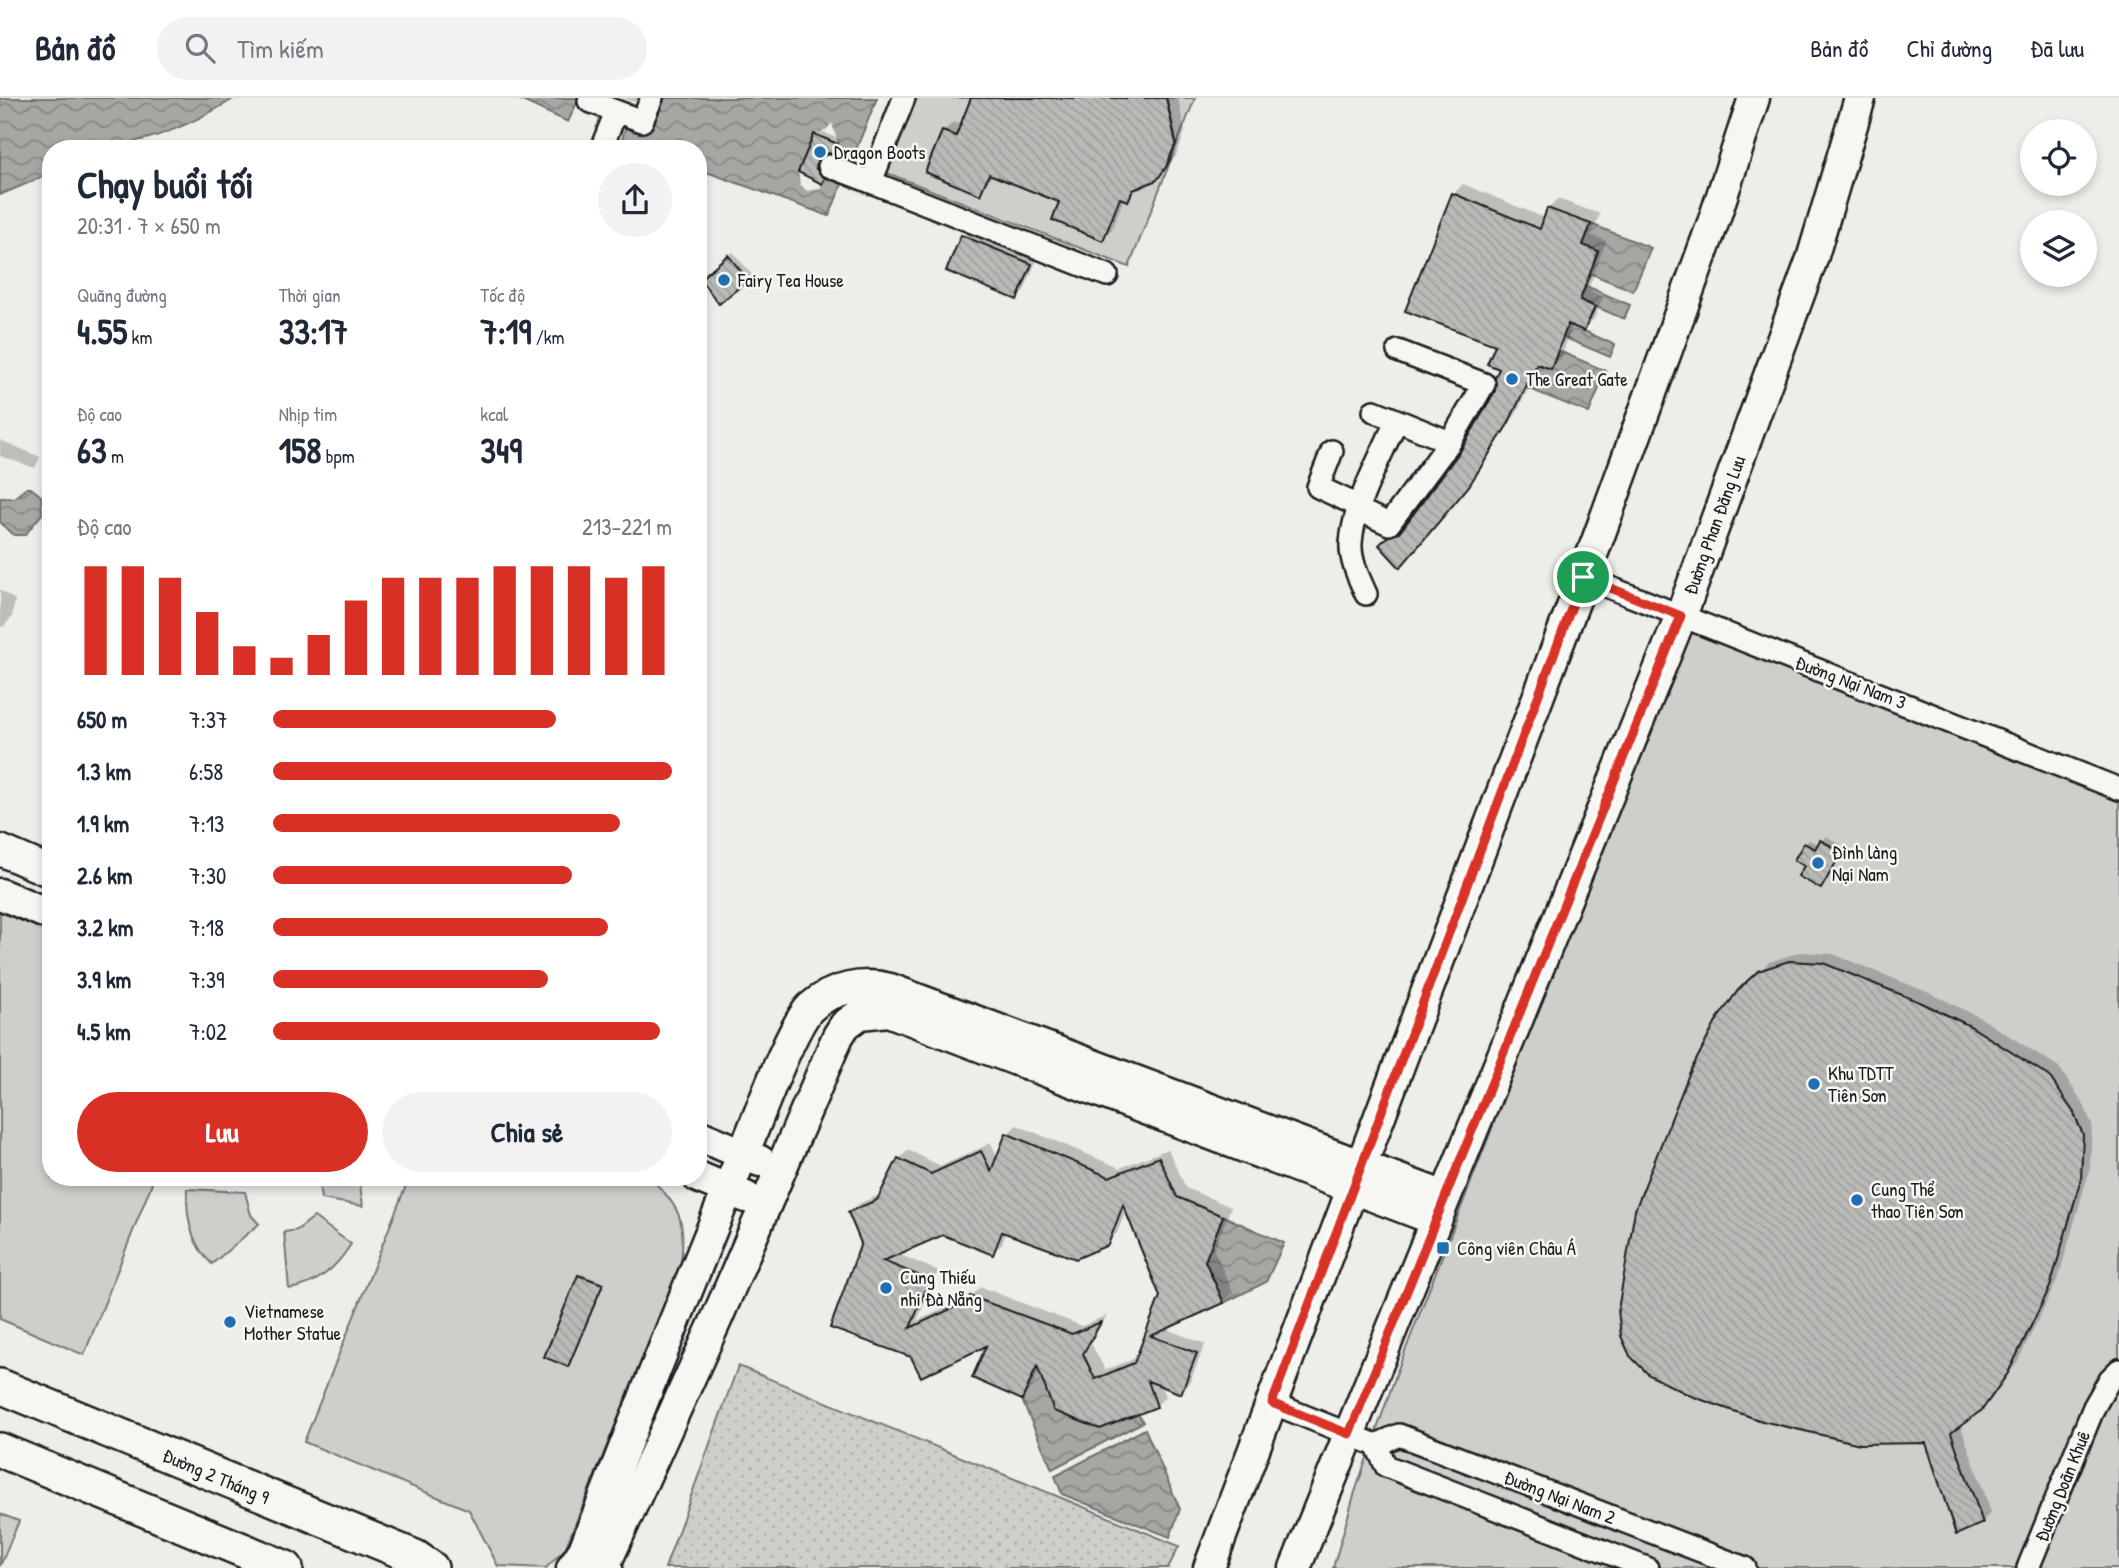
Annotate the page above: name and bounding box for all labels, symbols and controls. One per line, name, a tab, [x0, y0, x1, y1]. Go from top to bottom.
search box	[157, 17, 647, 80]
text: Bản đồ	[35, 26, 115, 70]
icon: search	[181, 29, 219, 67]
text: Tìm kiếm	[237, 31, 324, 66]
text: Bản đồ	[1810, 32, 1869, 64]
text: Chỉ đường	[1907, 32, 1992, 64]
text: Đã lưu	[2030, 32, 2084, 64]
map controls	[2020, 119, 2097, 287]
button: locate	[2020, 119, 2097, 196]
place label: Dragon Boots	[834, 139, 926, 165]
marker: Dragon Boots	[812, 144, 828, 160]
text: Chạy buổi tối	[77, 158, 254, 210]
button: share	[598, 163, 672, 237]
text: 20:31 · 7 × 650 m	[77, 210, 221, 241]
button: layers	[2020, 210, 2097, 287]
place label: Fairy Tea House	[737, 267, 844, 293]
marker: Fairy Tea House	[716, 272, 732, 288]
text: Quãng đường	[77, 282, 167, 308]
text: Thời gian	[279, 282, 341, 308]
text: Tốc độ	[480, 282, 525, 308]
text: 4.55	[77, 308, 127, 355]
text: 33:17	[279, 308, 348, 355]
text: 7:19	[480, 308, 531, 355]
text: km	[127, 324, 152, 350]
text: /km	[531, 324, 565, 350]
place label: The Great Gate	[1526, 366, 1628, 392]
marker: The Great Gate	[1504, 371, 1520, 387]
text: Độ cao	[77, 401, 122, 427]
text: Nhịp tim	[279, 401, 337, 427]
text: kcal	[480, 401, 508, 427]
text: 63	[77, 427, 107, 474]
text: 158	[279, 427, 321, 474]
text: 349	[480, 427, 522, 474]
text: m	[107, 443, 124, 469]
text: bpm	[321, 443, 355, 469]
street label: Đường Phan Đăng Lưu	[1677, 451, 1751, 598]
text: Độ cao	[77, 511, 131, 542]
text: 213–221 m	[582, 511, 672, 542]
pin	[1553, 547, 1613, 607]
icon: arrive	[1564, 558, 1602, 596]
street label: Đường Nại Nam 3	[1792, 649, 1910, 715]
text: 650 m	[77, 704, 127, 735]
text: 7:37	[189, 704, 227, 735]
text: 1.3 km	[77, 756, 131, 787]
text: 6:58	[189, 756, 223, 787]
text: 1.9 km	[77, 808, 129, 839]
text: 7:13	[189, 808, 224, 839]
place label: Đình làng Nại Nam	[1832, 839, 1897, 887]
marker: Đình làng Nại Nam	[1810, 855, 1826, 871]
text: 2.6 km	[77, 860, 132, 891]
text: 7:30	[189, 860, 226, 891]
text: 3.2 km	[77, 912, 133, 943]
text: 7:18	[189, 912, 224, 943]
text: 3.9 km	[77, 964, 131, 995]
text: 7:39	[189, 964, 224, 995]
text: 4.5 km	[77, 1016, 131, 1047]
text: 7:02	[189, 1016, 227, 1047]
place label: Khu TDTT Tiên Sơn	[1828, 1060, 1895, 1108]
marker: Khu TDTT Tiên Sơn	[1806, 1076, 1822, 1092]
button: Lưu	[77, 1092, 368, 1172]
button: Chia sẻ	[382, 1092, 672, 1172]
place label: Cung Thể thao Tiên Sơn	[1871, 1176, 1964, 1224]
marker: Cung Thể thao Tiên Sơn	[1849, 1192, 1865, 1208]
place label: Công viên Châu Á	[1457, 1235, 1576, 1261]
marker: Công viên Châu Á	[1435, 1240, 1451, 1256]
place label: Cung Thiếu nhi Đà Nẵng	[900, 1264, 982, 1312]
marker: Cung Thiếu nhi Đà Nẵng	[878, 1280, 894, 1296]
place label: Vietnamese Mother Statue	[244, 1298, 342, 1346]
marker: Vietnamese Mother Statue	[222, 1314, 238, 1330]
street label: Đường Doãn Khuê	[2028, 1426, 2096, 1545]
street label: Đường 2 Tháng 9	[159, 1442, 273, 1510]
street label: Đường Nại Nam 2	[1501, 1464, 1619, 1530]

